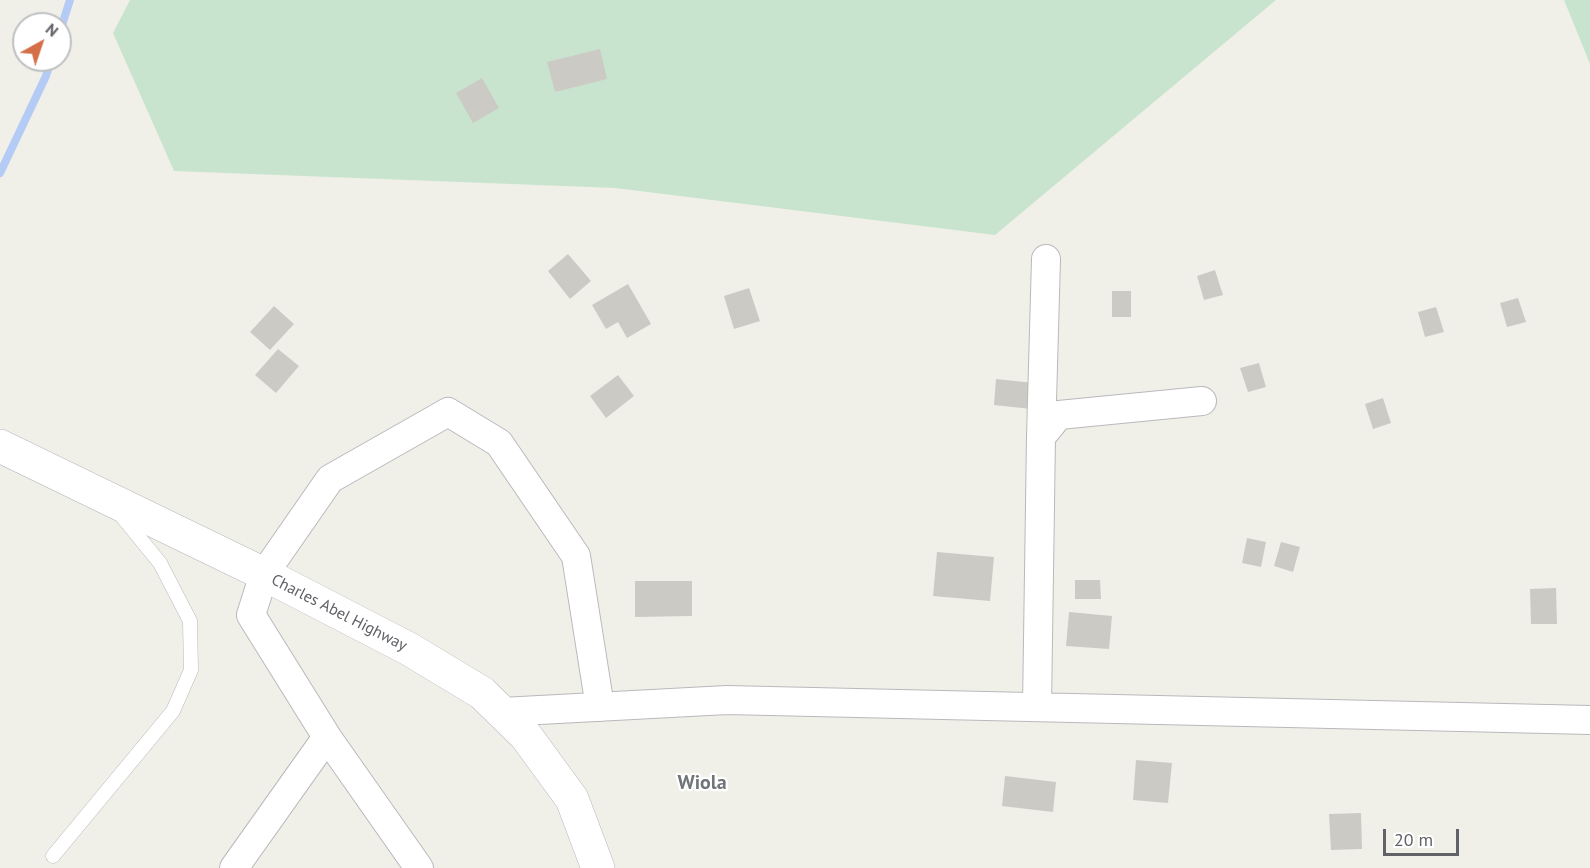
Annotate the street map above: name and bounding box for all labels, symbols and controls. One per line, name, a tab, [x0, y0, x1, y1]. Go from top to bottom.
north arrow	[12, 12, 72, 72]
text: N	[42, 19, 63, 41]
street label: Charles Abel Highway	[268, 570, 410, 656]
district label: Wiola	[677, 771, 727, 795]
scale bar	[1386, 817, 1462, 855]
text: 20 m	[1394, 828, 1433, 851]

